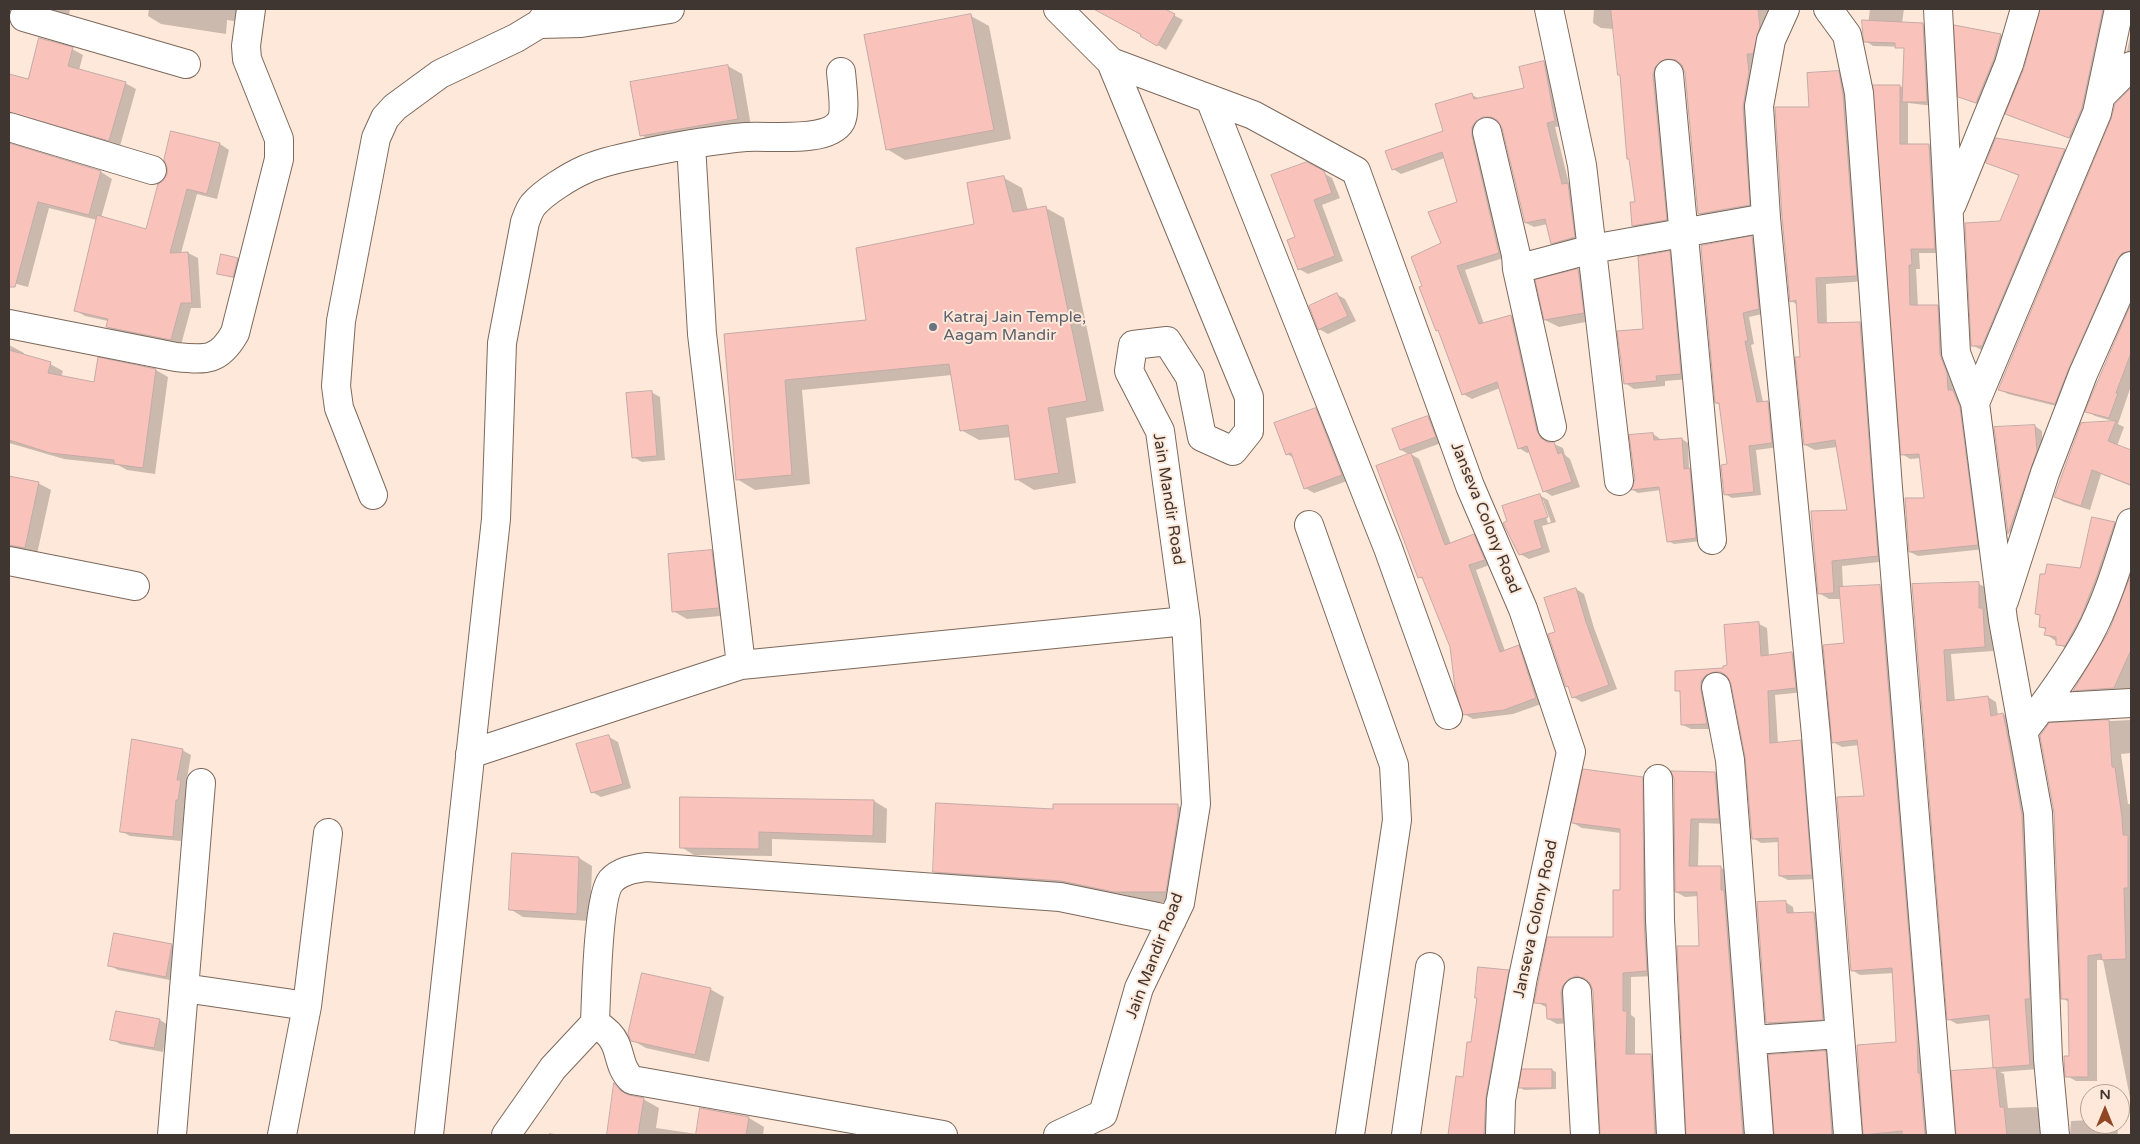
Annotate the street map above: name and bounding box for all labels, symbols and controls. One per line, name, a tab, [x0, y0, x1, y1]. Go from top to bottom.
place label: Katraj Jain Temple, Aagam Mandir	[943, 308, 1086, 346]
marker: Katraj Jain Temple, Aagam Mandir	[927, 321, 939, 333]
street label: Jain Mandir Road	[1148, 432, 1188, 566]
street label: Janseva Colony Road	[1446, 440, 1524, 596]
street label: Janseva Colony Road	[1510, 838, 1562, 1000]
street label: Jain Mandir Road	[1122, 890, 1188, 1022]
north arrow	[2080, 1084, 2130, 1134]
text: N	[2099, 1086, 2111, 1103]

